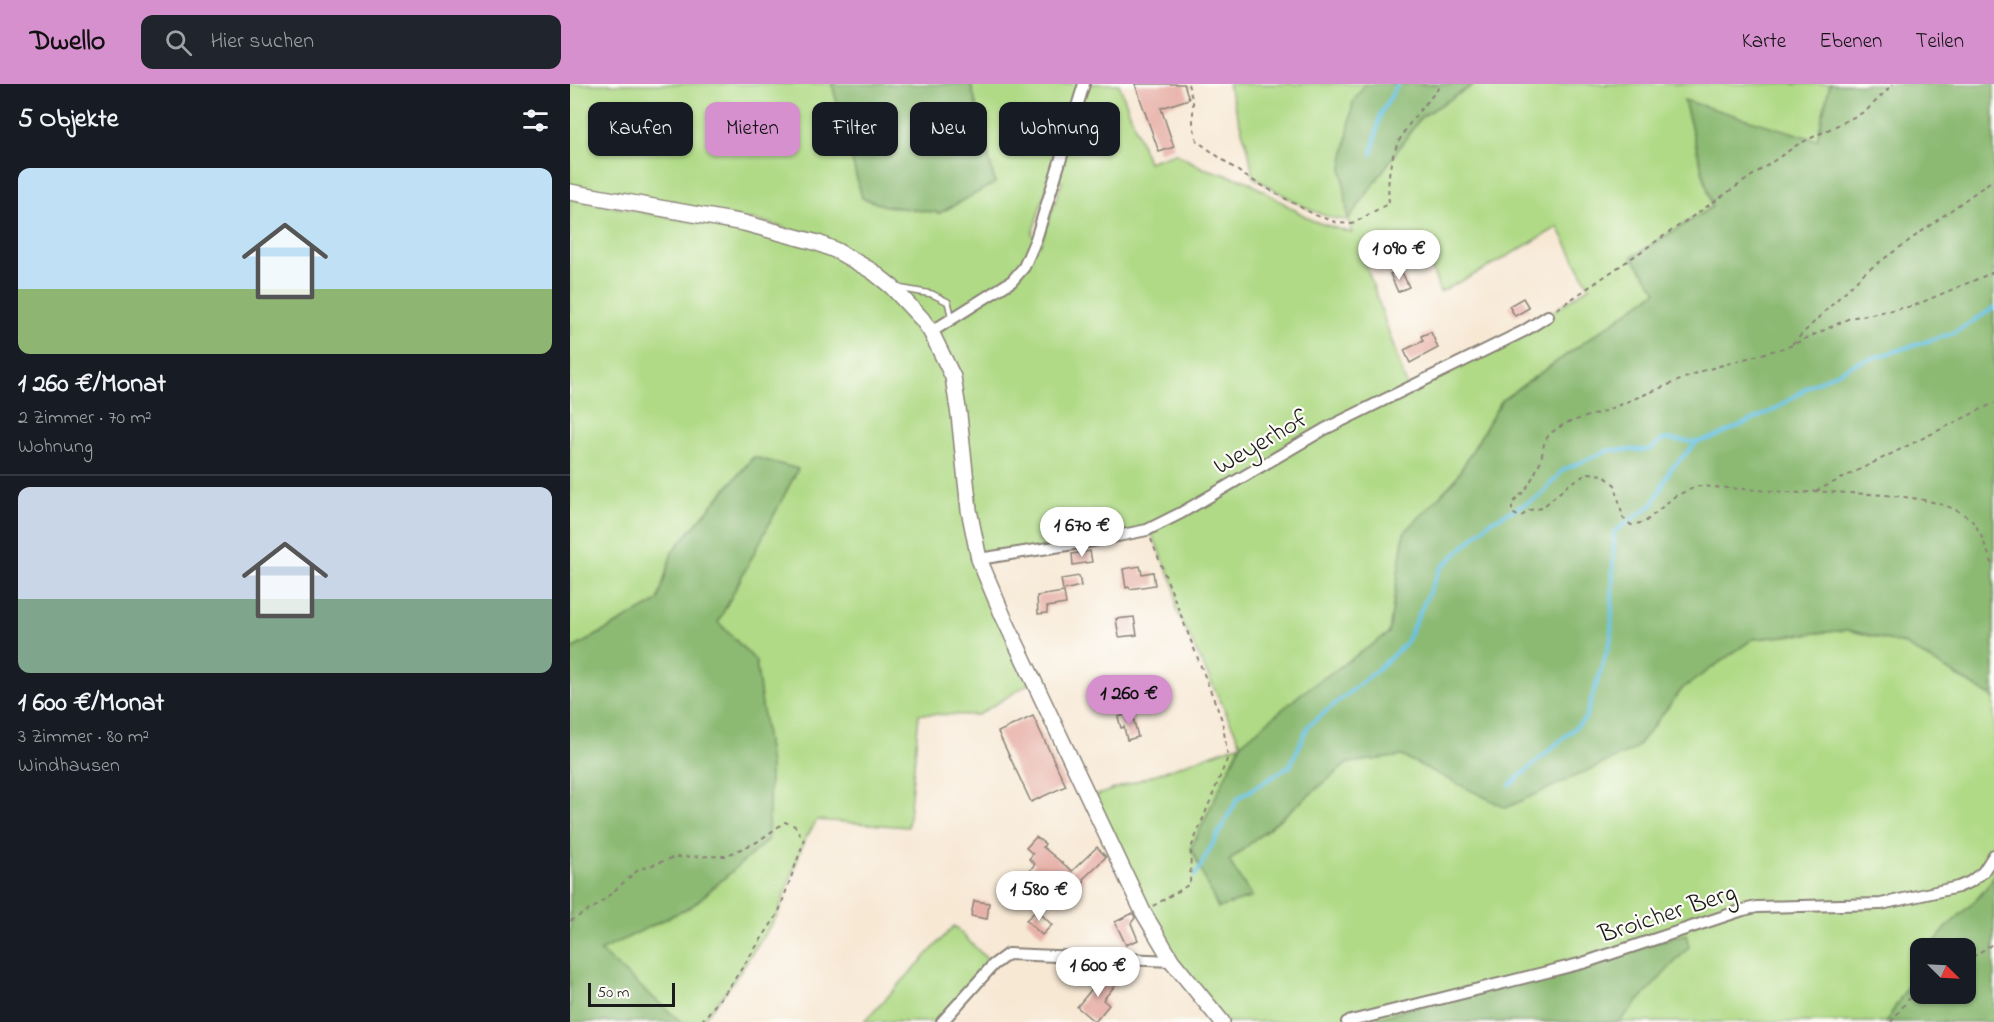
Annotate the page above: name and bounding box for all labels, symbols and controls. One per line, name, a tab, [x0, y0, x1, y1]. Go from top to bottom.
search box	[141, 15, 561, 69]
text: Dwello	[30, 22, 105, 63]
icon: search	[162, 26, 195, 59]
text: Hier suchen	[210, 26, 314, 58]
text: Karte	[1742, 27, 1786, 57]
text: Ebenen	[1819, 27, 1882, 57]
text: Teilen	[1915, 27, 1964, 57]
text: 5 Objekte	[18, 101, 118, 139]
chip: Kaufen	[588, 102, 693, 156]
chip: Mieten	[705, 102, 800, 156]
chip: Filter	[812, 102, 898, 156]
chip: Neu	[910, 102, 987, 156]
chip: Wohnung	[999, 102, 1120, 156]
icon: filters	[519, 104, 552, 137]
icon: home	[231, 207, 339, 315]
pin: 1 090 €	[1344, 230, 1454, 281]
text: 1 090 €	[1372, 235, 1426, 264]
text: 1 260 €/Monat	[18, 366, 166, 404]
street label: Weyerhof	[1207, 401, 1317, 486]
text: 2 Zimmer · 70 m²	[18, 404, 152, 433]
text: Wohnung	[18, 433, 93, 462]
pin: 1 670 €	[1027, 507, 1137, 558]
text: 1 670 €	[1054, 512, 1110, 541]
icon: home	[231, 526, 339, 634]
pin: 1 260 €	[1074, 675, 1184, 726]
text: 1 260 €	[1100, 680, 1158, 709]
text: 1 600 €/Monat	[18, 685, 164, 723]
text: 3 Zimmer · 80 m²	[18, 723, 149, 752]
text: Windhausen	[18, 752, 120, 781]
pin: 1 580 €	[984, 871, 1094, 922]
street label: Broicher Berg	[1593, 875, 1742, 955]
text: 1 580 €	[1010, 876, 1068, 905]
north arrow	[1910, 938, 1976, 1004]
map controls	[1910, 938, 1976, 1004]
pin: 1 600 €	[1043, 947, 1153, 998]
text: 1 600 €	[1070, 952, 1126, 981]
scale bar	[588, 980, 675, 1008]
text: 50 m	[597, 981, 629, 1005]

